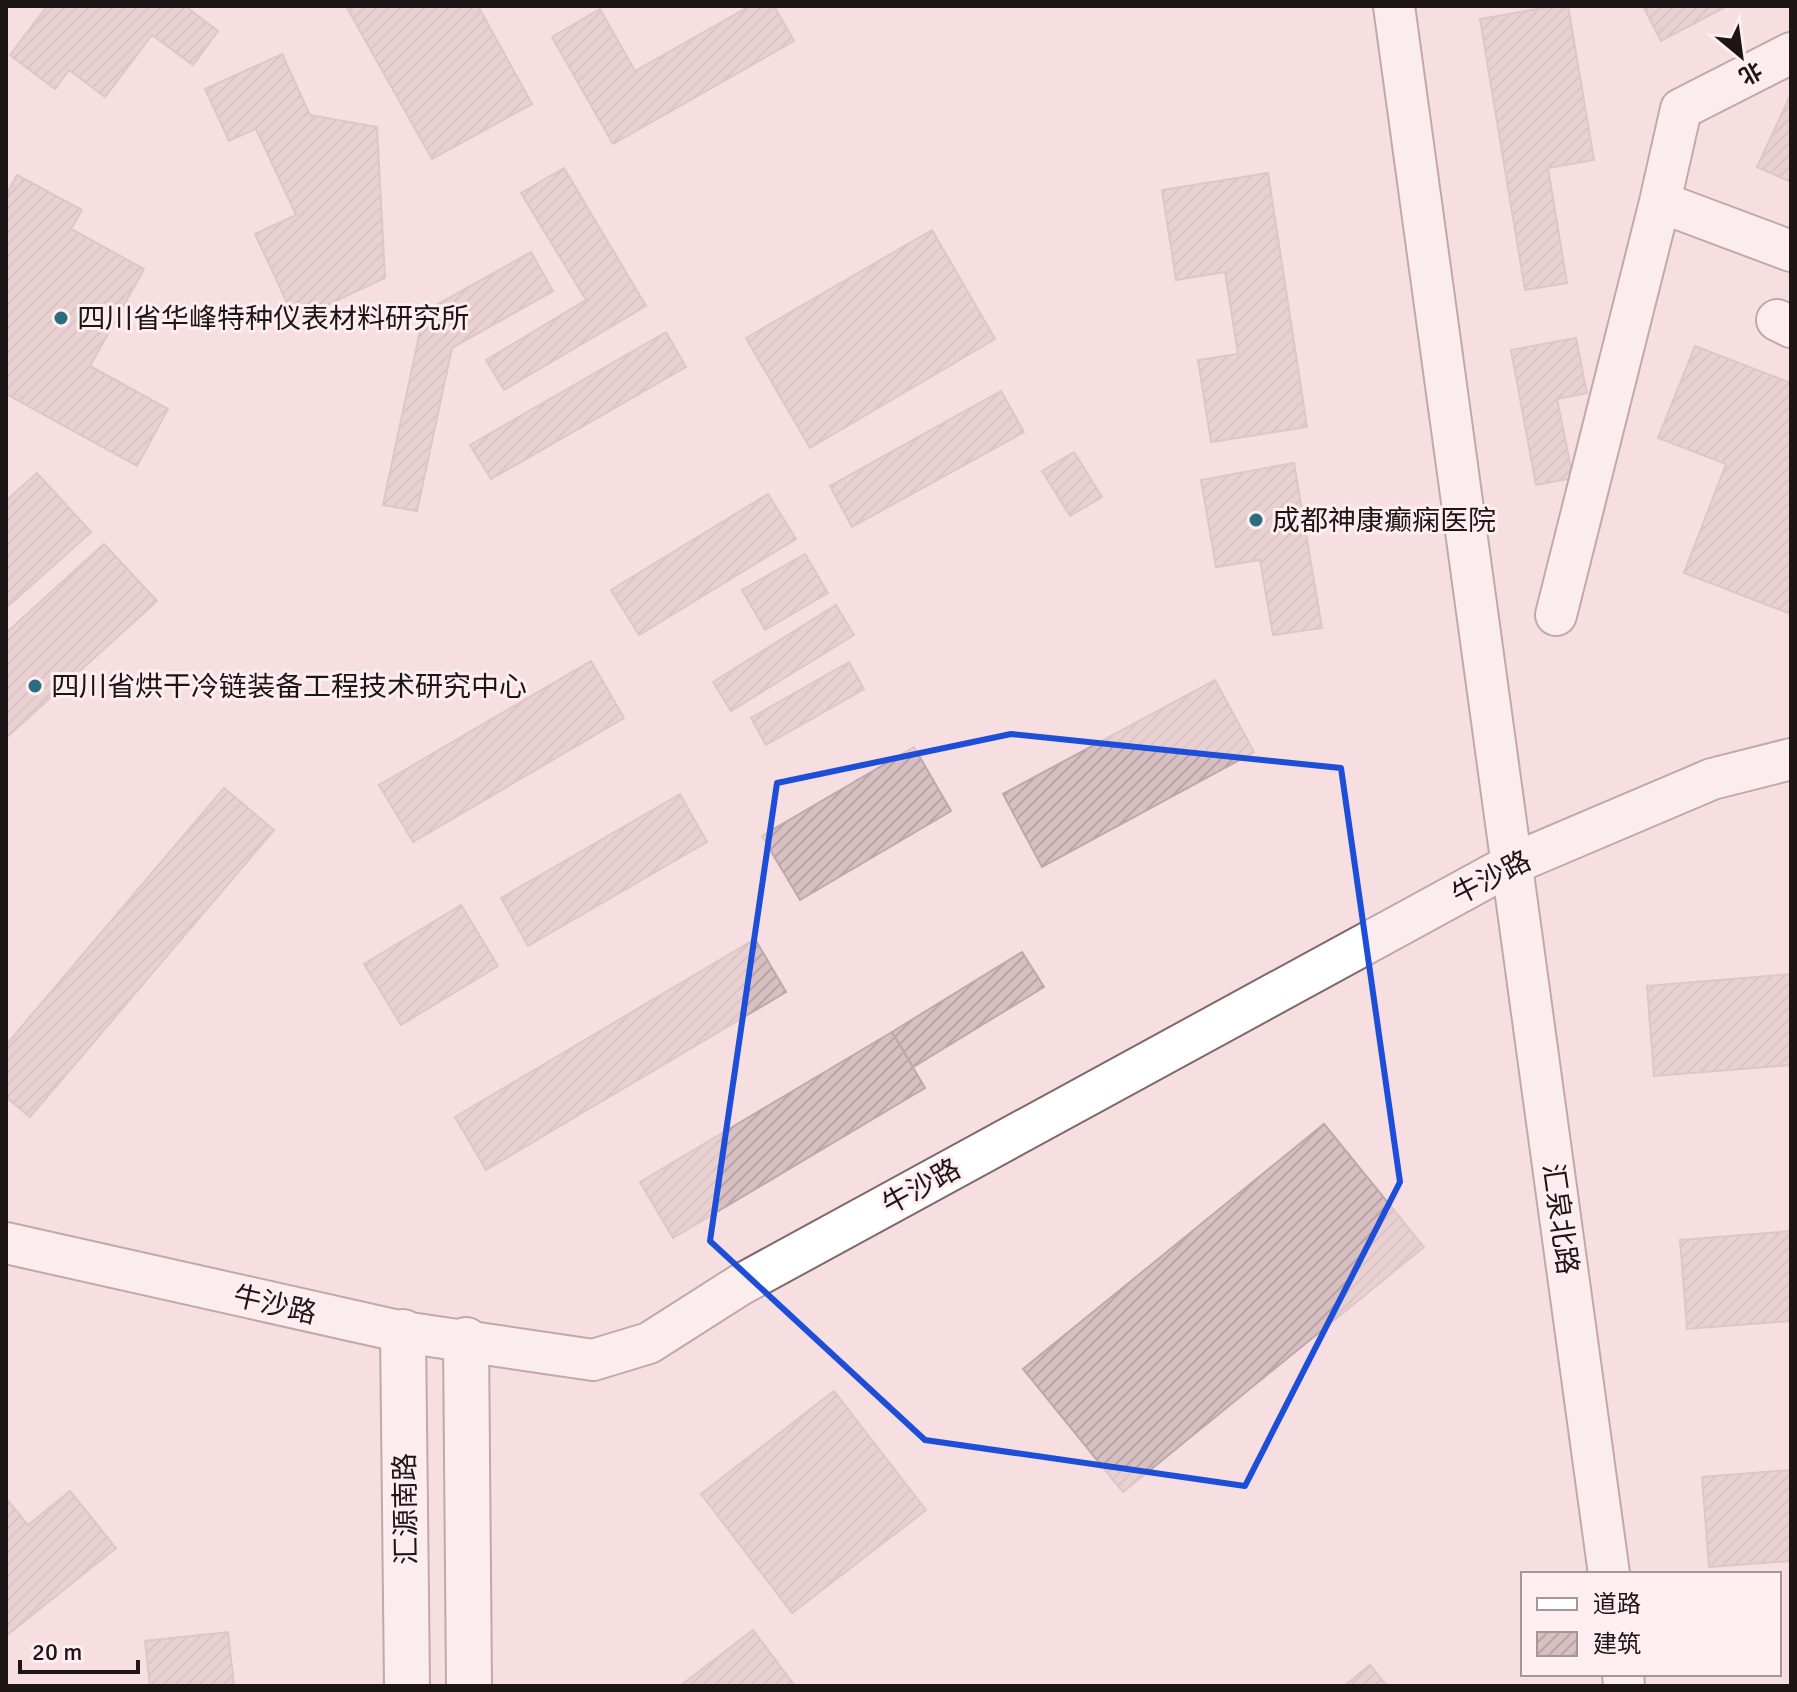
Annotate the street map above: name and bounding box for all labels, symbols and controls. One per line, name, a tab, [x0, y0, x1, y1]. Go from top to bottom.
north arrow	[1701, 16, 1781, 96]
text: 北	[1734, 56, 1767, 90]
place label: 四川省华峰特种仪表材料研究所	[77, 302, 469, 336]
marker: 四川省华峰特种仪表材料研究所	[52, 309, 70, 327]
place label: 成都神康癫痫医院	[1272, 504, 1496, 538]
marker: 成都神康癫痫医院	[1247, 511, 1265, 529]
place label: 四川省烘干冷链装备工程技术研究中心	[51, 670, 527, 704]
marker: 四川省烘干冷链装备工程技术研究中心	[26, 677, 44, 695]
street label: 牛沙路	[1446, 844, 1537, 912]
street label: 牛沙路	[877, 1152, 966, 1222]
street label: 汇泉北路	[1535, 1161, 1585, 1277]
street label: 牛沙路	[230, 1279, 320, 1331]
street label: 汇源南路	[388, 1453, 424, 1565]
legend	[1521, 1572, 1781, 1676]
text: 道路	[1593, 1589, 1641, 1619]
scale bar	[20, 1624, 138, 1674]
text: 建筑	[1593, 1629, 1641, 1659]
text: 20 m	[32, 1637, 82, 1667]

